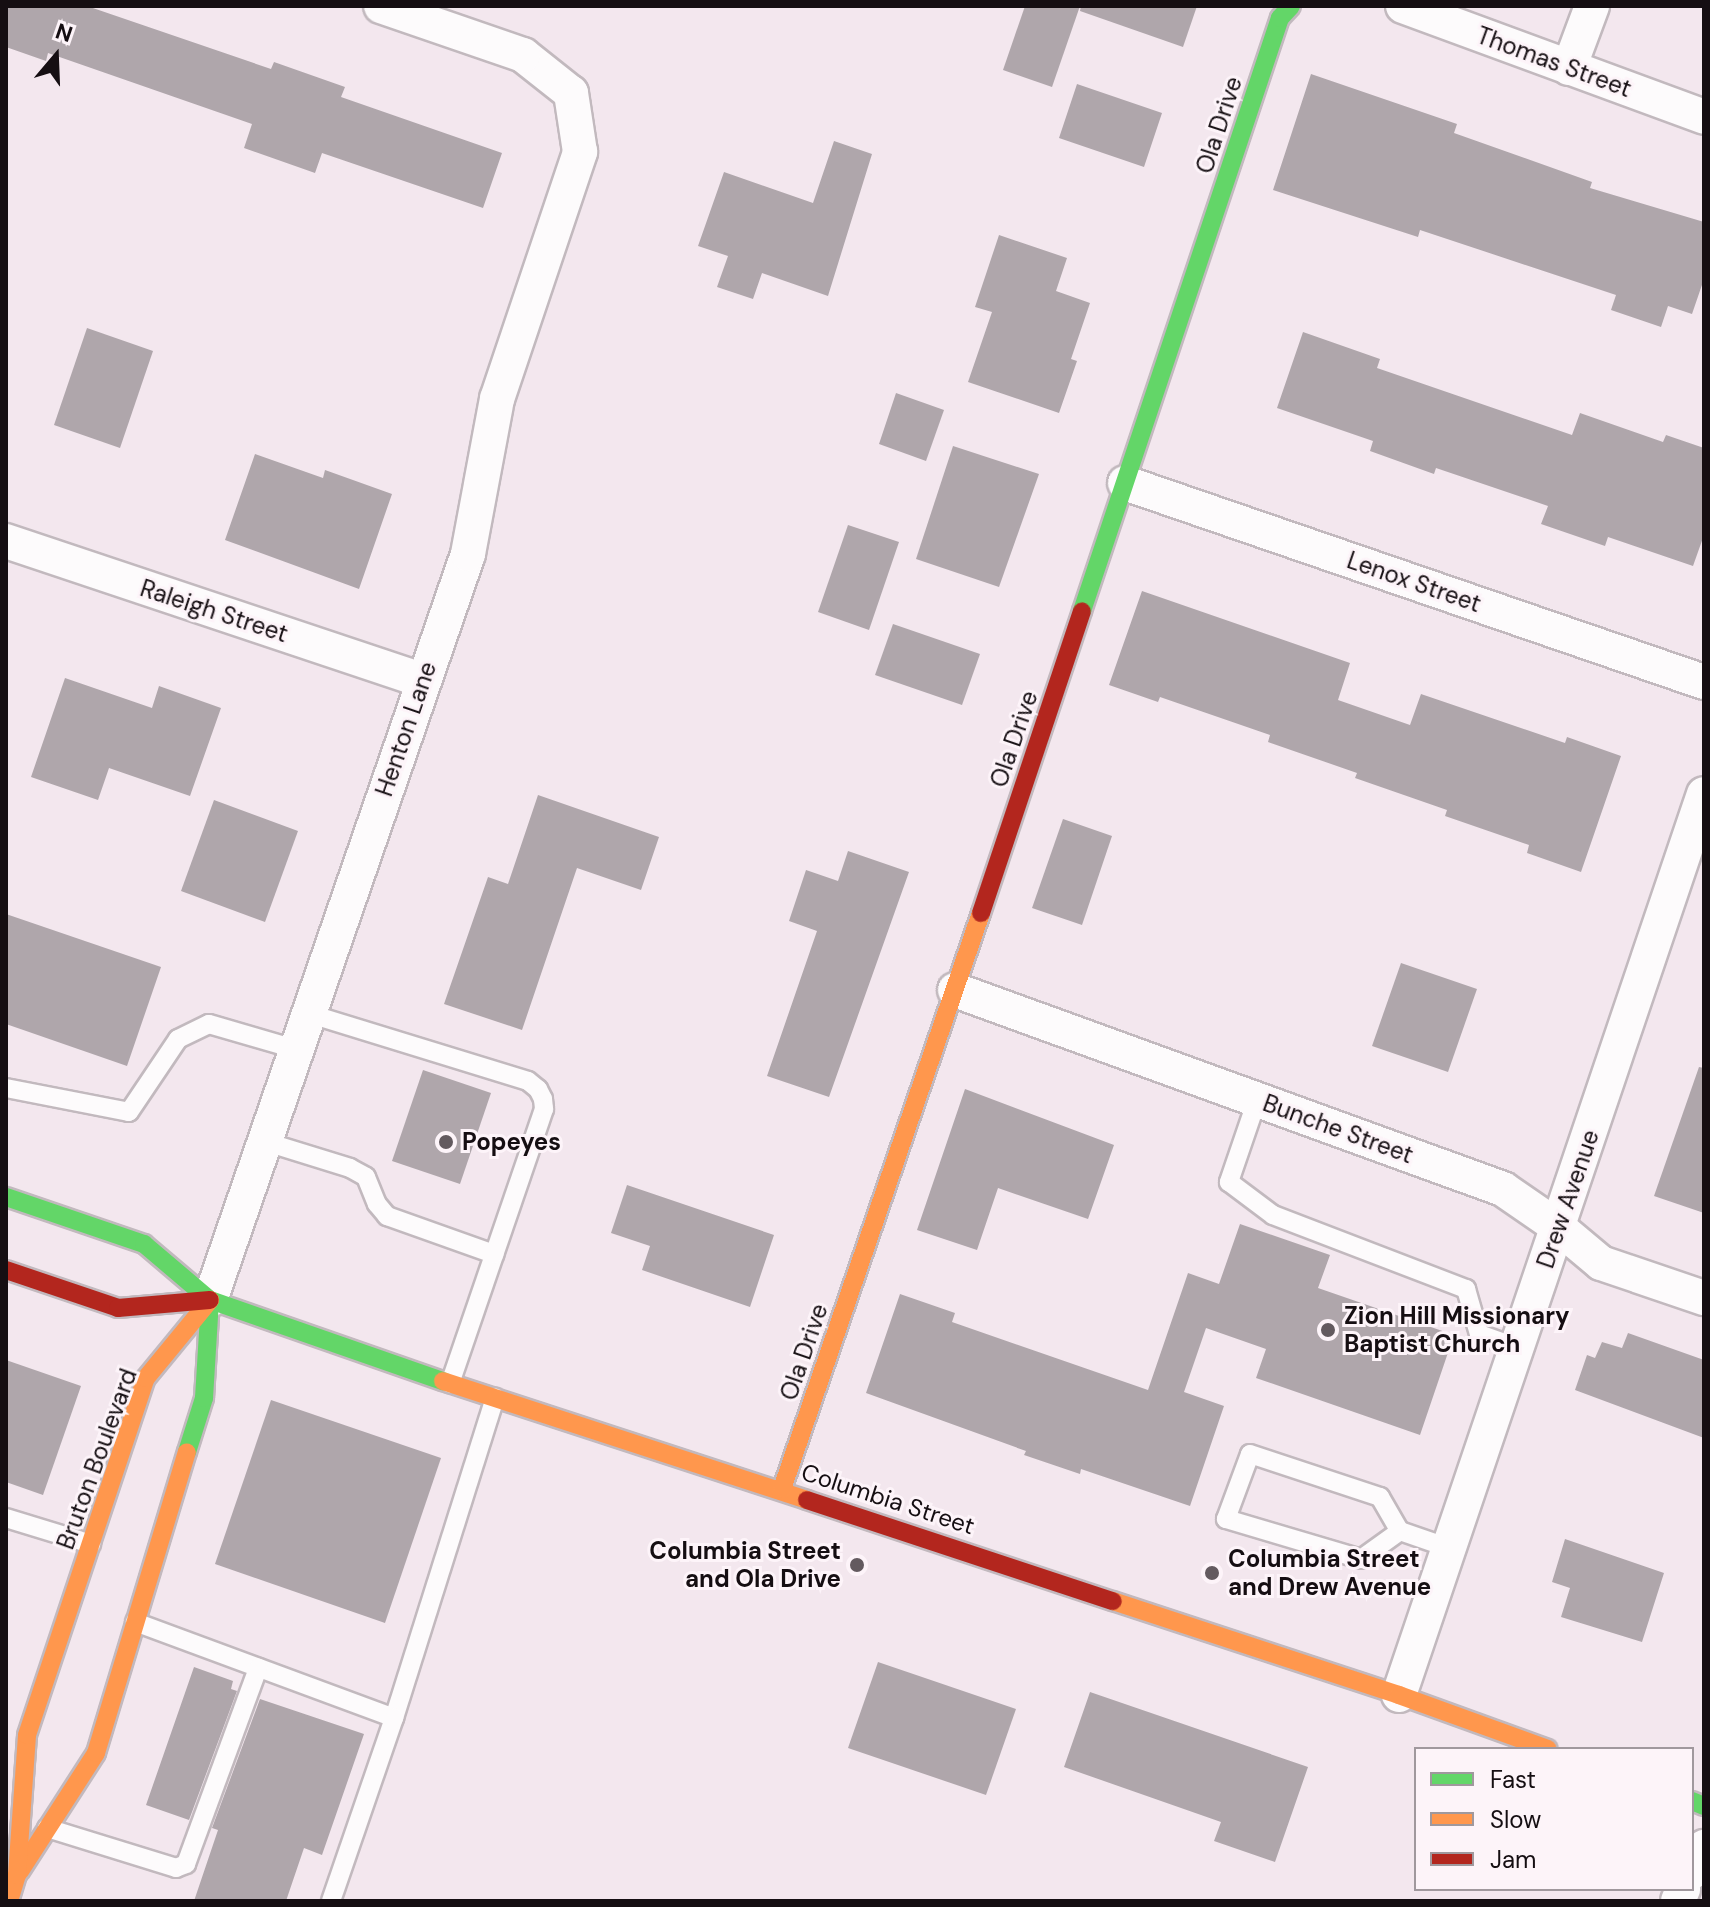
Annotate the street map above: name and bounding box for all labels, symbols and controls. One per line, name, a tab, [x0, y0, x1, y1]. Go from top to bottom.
north arrow	[16, 16, 96, 96]
text: N	[52, 17, 76, 49]
street label: Thomas Street	[1473, 21, 1635, 103]
street label: Ola Drive	[1190, 73, 1248, 177]
street label: Lenox Street	[1343, 546, 1485, 618]
street label: Raleigh Street	[137, 574, 291, 648]
street label: Henton Lane	[370, 658, 442, 800]
street label: Ola Drive	[984, 687, 1044, 791]
street label: Bunche Street	[1259, 1089, 1417, 1169]
street label: Drew Avenue	[1531, 1126, 1605, 1272]
place label: Popeyes	[462, 1128, 561, 1156]
marker: Popeyes	[437, 1133, 455, 1151]
street label: Ola Drive	[774, 1300, 834, 1404]
place label: Zion Hill Missionary Baptist Church	[1344, 1302, 1569, 1358]
marker: Zion Hill Missionary Baptist Church	[1319, 1321, 1337, 1339]
street label: Bruton Boulevard	[51, 1365, 143, 1553]
street label: Columbia Street	[798, 1457, 978, 1541]
place label: Columbia Street and Ola Drive	[649, 1537, 841, 1593]
place label: Columbia Street and Drew Avenue	[1228, 1545, 1431, 1601]
marker: Columbia Street and Ola Drive	[848, 1556, 866, 1574]
marker: Columbia Street and Drew Avenue	[1203, 1564, 1221, 1582]
legend	[1414, 1747, 1694, 1891]
text: Fast	[1490, 1764, 1536, 1795]
text: Slow	[1490, 1804, 1541, 1835]
text: Jam	[1490, 1844, 1536, 1875]

